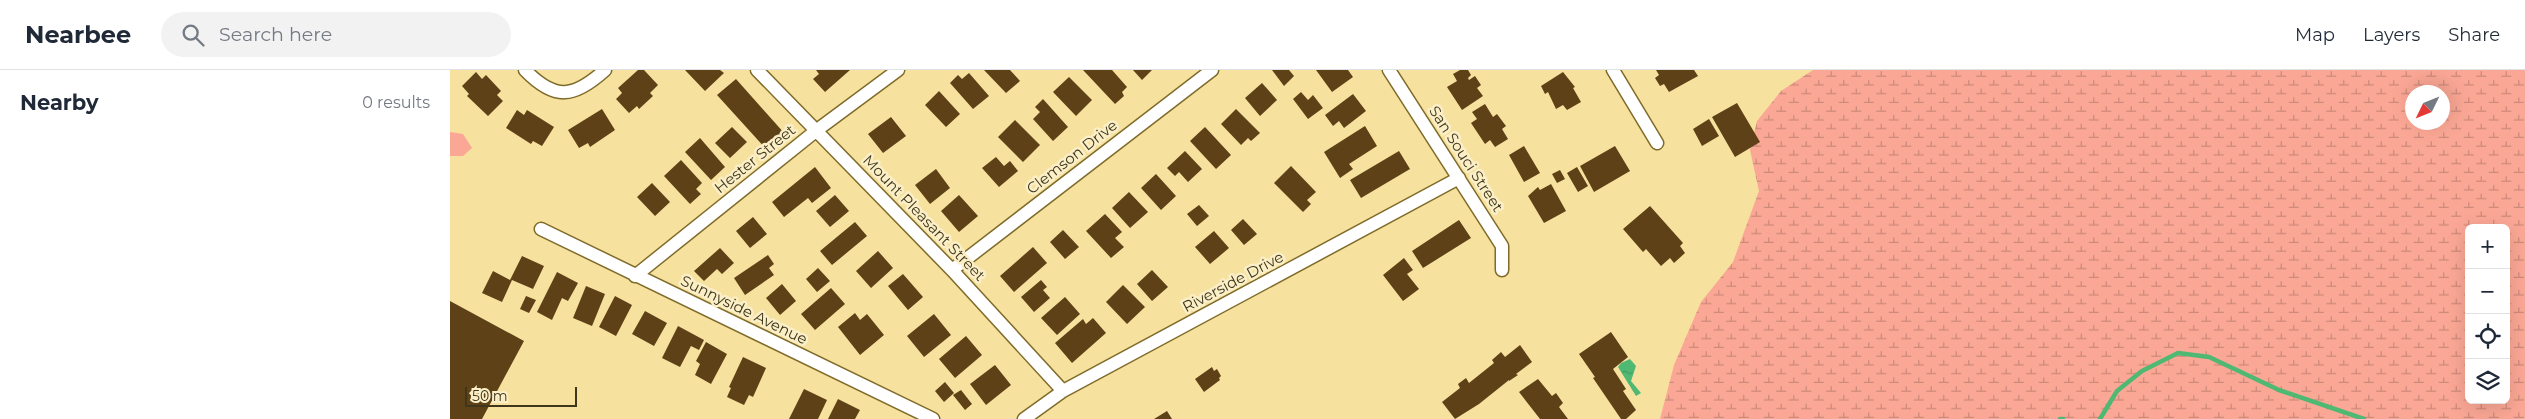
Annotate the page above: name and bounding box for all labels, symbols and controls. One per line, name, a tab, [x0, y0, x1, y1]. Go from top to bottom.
search box	[161, 12, 511, 57]
text: Nearbee	[25, 20, 131, 49]
icon: search	[179, 21, 207, 49]
text: Search here	[219, 23, 332, 46]
text: Map	[2295, 24, 2335, 46]
text: Layers	[2363, 24, 2420, 46]
text: Share	[2448, 24, 2500, 46]
north arrow	[2405, 85, 2450, 130]
text: Nearby	[20, 90, 99, 115]
text: 0 results	[362, 93, 430, 112]
street label: San Souci Street	[1425, 102, 1508, 215]
street label: Clemson Drive	[1023, 115, 1121, 198]
street label: Hester Street	[710, 120, 799, 197]
street label: Mount Pleasant Street	[859, 151, 990, 285]
map controls	[2465, 224, 2510, 404]
button: +	[2465, 224, 2510, 269]
street label: Riverside Drive	[1179, 247, 1287, 316]
button: −	[2465, 269, 2510, 314]
street label: Sunnyside Avenue	[678, 271, 811, 348]
button: locate	[2465, 314, 2510, 359]
button: layers	[2465, 359, 2510, 404]
scale bar	[465, 384, 578, 407]
text: 50 m	[472, 387, 508, 405]

